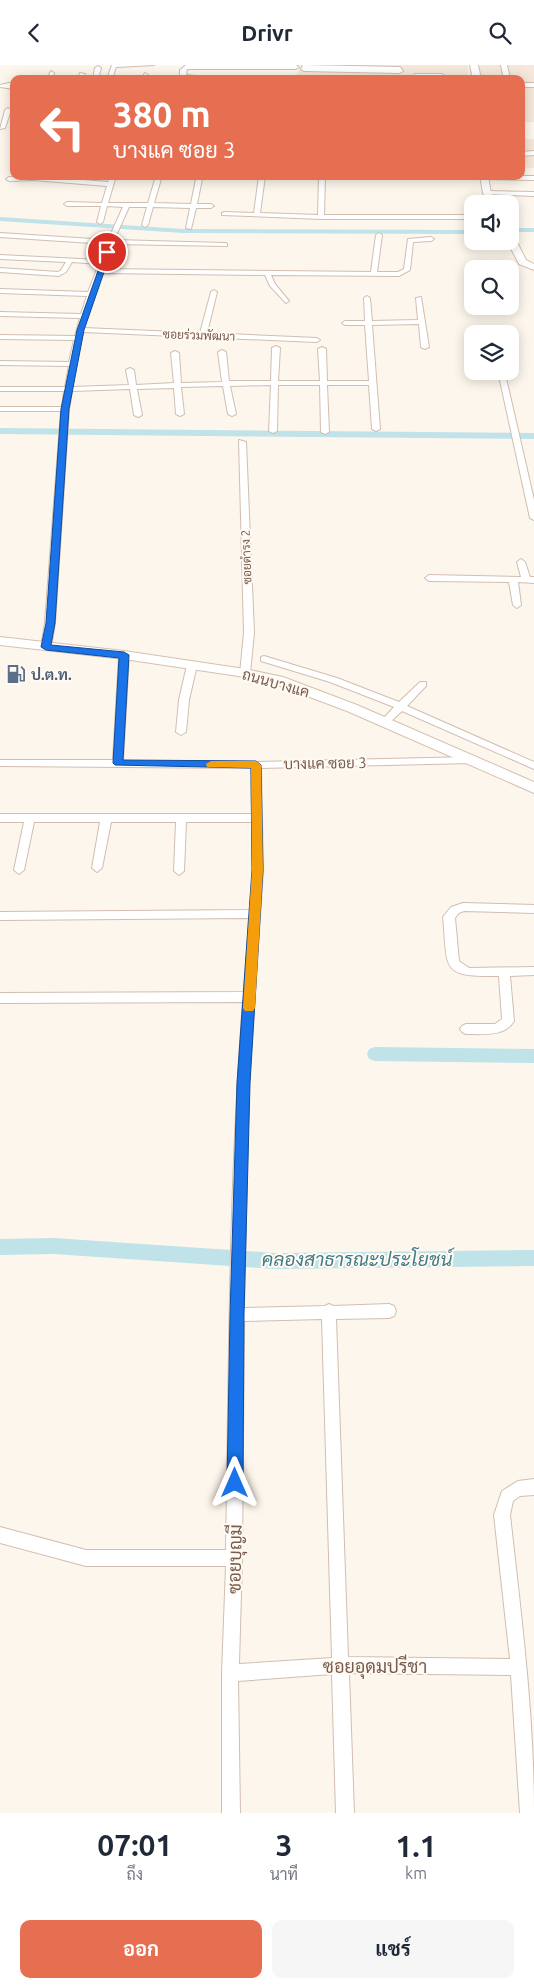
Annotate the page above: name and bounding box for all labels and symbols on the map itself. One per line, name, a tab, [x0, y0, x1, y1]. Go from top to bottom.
pin	[86, 231, 128, 273]
street label: ซอยร่วมพัฒนา	[162, 327, 236, 343]
street label: ซอยดำรง 2	[239, 529, 253, 585]
fuel station icon: ป.ต.ท.	[5, 663, 27, 685]
street label: ถนนบางแค	[240, 665, 312, 701]
place label: ป.ต.ท.	[31, 666, 72, 683]
street label: บางแค ซอย 3	[283, 754, 367, 772]
water label: คลองสาธารณะประโยชน์	[262, 1247, 455, 1270]
position arrow	[208, 1456, 260, 1508]
street label: ซอยบุญมี	[221, 1524, 248, 1594]
street label: ซอยอุดมปรีชา	[323, 1654, 427, 1679]

